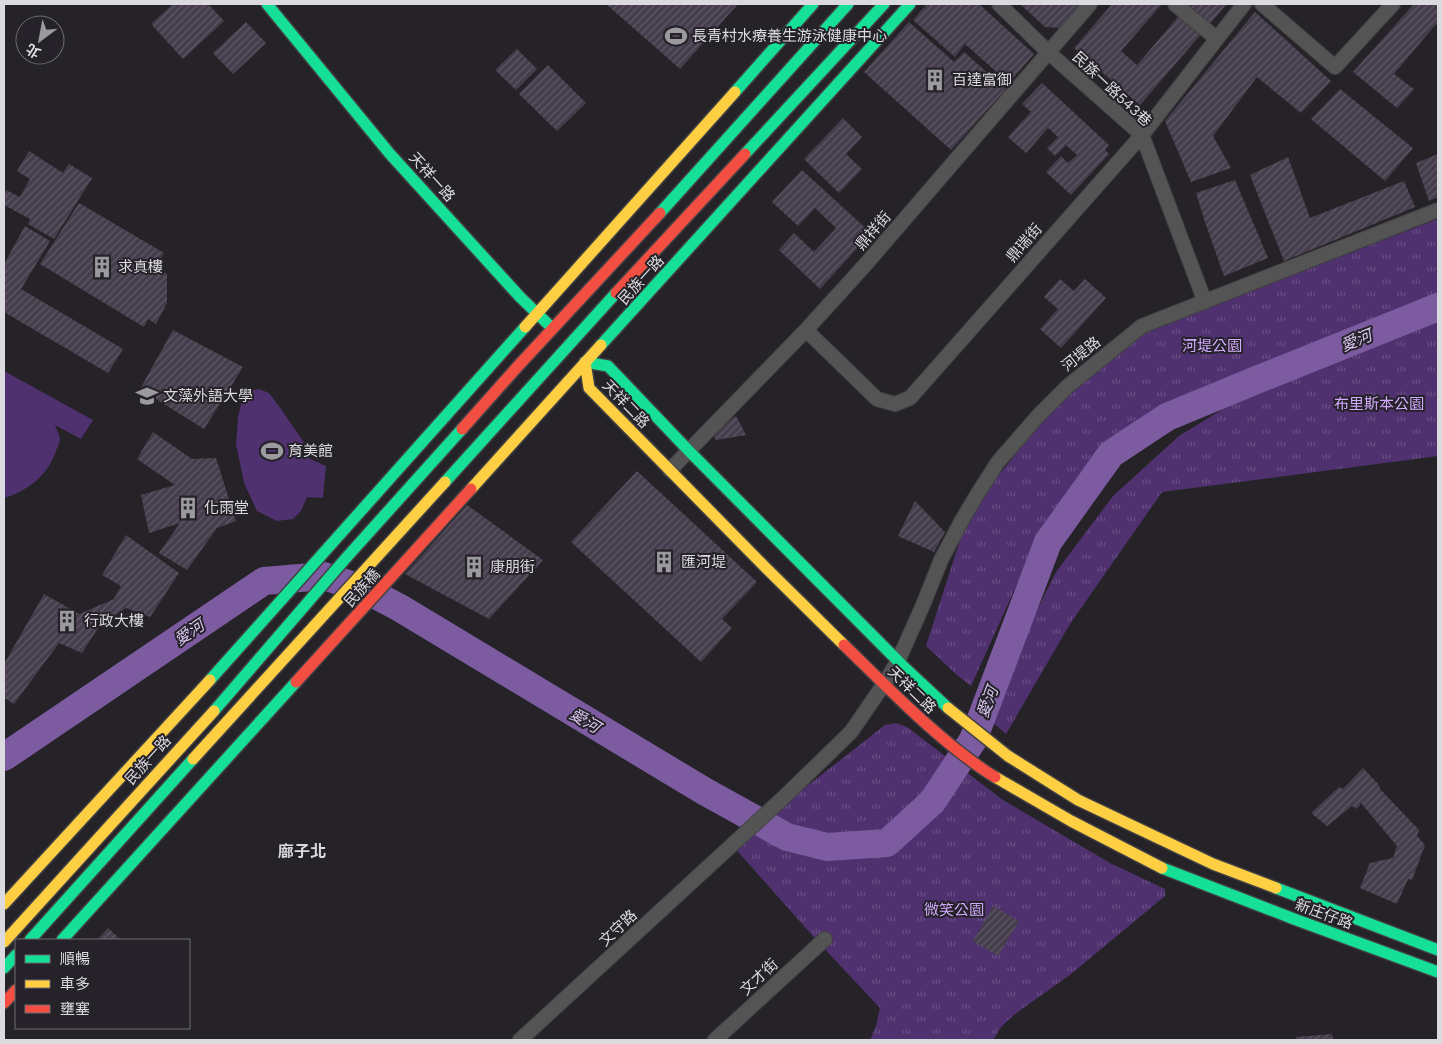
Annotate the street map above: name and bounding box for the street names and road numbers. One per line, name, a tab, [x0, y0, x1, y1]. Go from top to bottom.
street label: 民族一路543巷	[1069, 48, 1155, 130]
street label: 天祥一路	[405, 149, 459, 205]
street label: 鼎祥街	[851, 208, 895, 254]
street label: 鼎瑞街	[1002, 220, 1046, 266]
street label: 民族一路	[614, 252, 668, 308]
street label: 河堤路	[1058, 333, 1104, 375]
street label: 天祥二路	[599, 376, 653, 432]
street label: 民族橋	[340, 565, 384, 611]
street label: 天祥二路	[884, 663, 940, 717]
street label: 民族一路	[121, 732, 175, 788]
street label: 新庄仔路	[1293, 895, 1355, 933]
street label: 文守路	[595, 906, 641, 950]
street label: 文才街	[736, 955, 782, 999]

